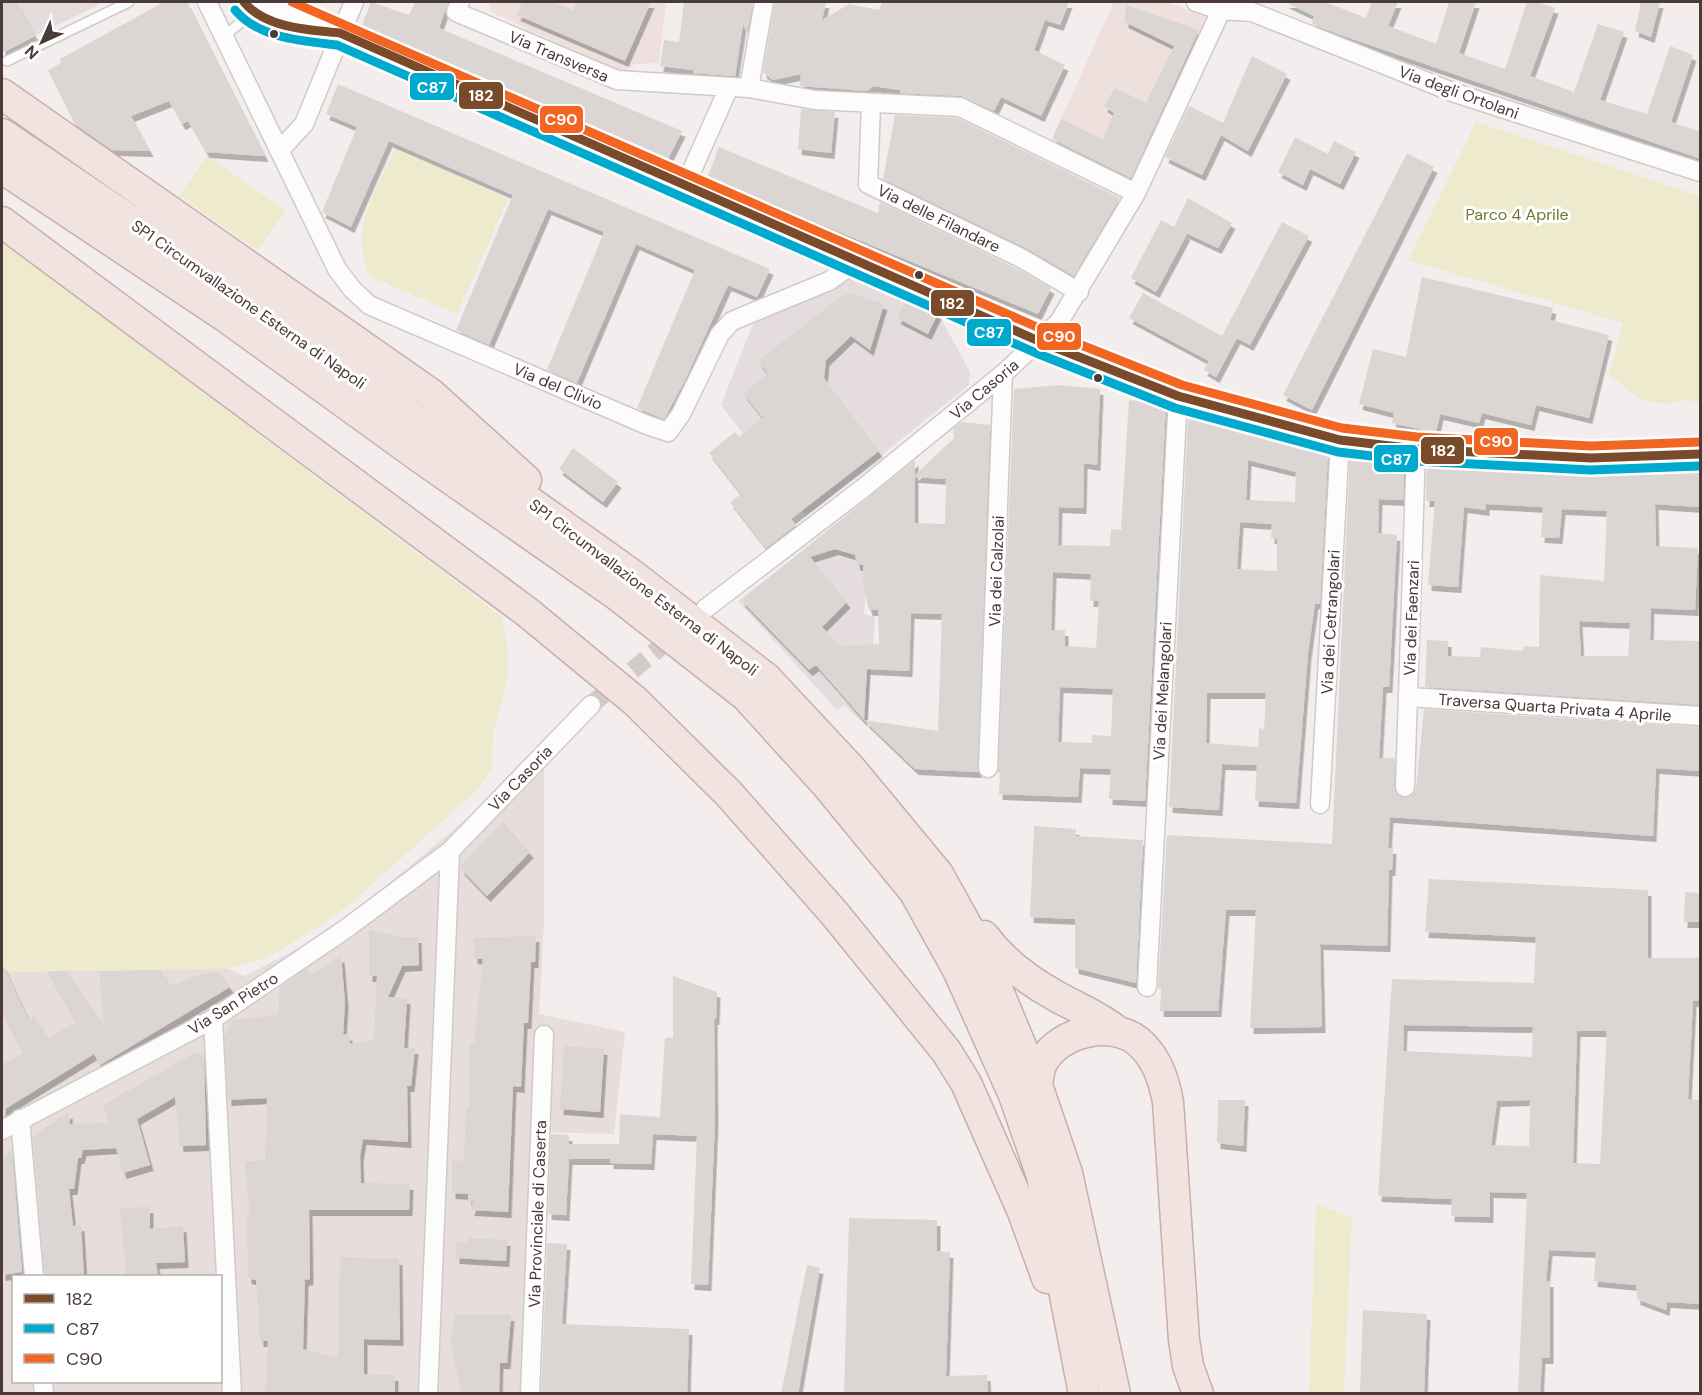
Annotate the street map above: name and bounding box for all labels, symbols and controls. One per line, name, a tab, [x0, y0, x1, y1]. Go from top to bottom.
north arrow	[12, 12, 72, 72]
street label: Via Transversa	[506, 26, 612, 87]
unlabelled marker	[268, 28, 280, 40]
text: N	[20, 41, 43, 64]
street label: Via degli Ortolani	[1396, 61, 1522, 124]
line badge: C87	[409, 72, 455, 101]
text: C87	[417, 77, 448, 98]
line badge: 182	[458, 81, 504, 110]
text: 182	[468, 85, 494, 106]
line badge: C90	[539, 105, 584, 134]
text: C90	[544, 109, 578, 130]
street label: Via delle Filandare	[874, 180, 1004, 257]
park label: Parco 4 Aprile	[1465, 204, 1569, 225]
street label: SP1 Circumvallazione Esterna di Napoli	[127, 215, 370, 394]
unlabelled marker	[913, 269, 925, 281]
line badge: 182	[930, 289, 975, 317]
text: 182	[939, 293, 965, 314]
line badge: C87	[966, 318, 1012, 347]
text: C87	[974, 322, 1005, 343]
line badge: C90	[1036, 322, 1082, 351]
text: C90	[1042, 326, 1076, 347]
street label: Via Casoria	[946, 354, 1023, 424]
street label: Via del Clivio	[510, 358, 606, 415]
unlabelled marker	[1092, 372, 1104, 384]
line badge: C90	[1473, 427, 1519, 456]
text: C90	[1479, 431, 1513, 452]
line badge: 182	[1420, 436, 1465, 465]
text: 182	[1430, 440, 1456, 461]
line badge: C87	[1373, 444, 1419, 473]
text: C87	[1381, 449, 1412, 470]
street label: SP1 Circumvallazione Esterna di Napoli	[525, 494, 762, 681]
street label: Via dei Calzolai	[984, 515, 1009, 627]
street label: Via dei Cetrangolari	[1316, 549, 1345, 695]
street label: Via dei Faenzari	[1399, 560, 1424, 676]
street label: Via dei Melangolari	[1148, 621, 1177, 761]
street label: Traversa Quarta Privata 4 Aprile	[1438, 689, 1672, 726]
street label: Via Casoria	[484, 741, 557, 816]
street label: Via San Pietro	[184, 967, 282, 1039]
street label: Via Provinciale di Caserta	[524, 1120, 551, 1308]
legend	[12, 1275, 222, 1383]
text: 182	[66, 1287, 93, 1311]
text: C87	[66, 1317, 99, 1341]
text: C90	[66, 1347, 103, 1371]

